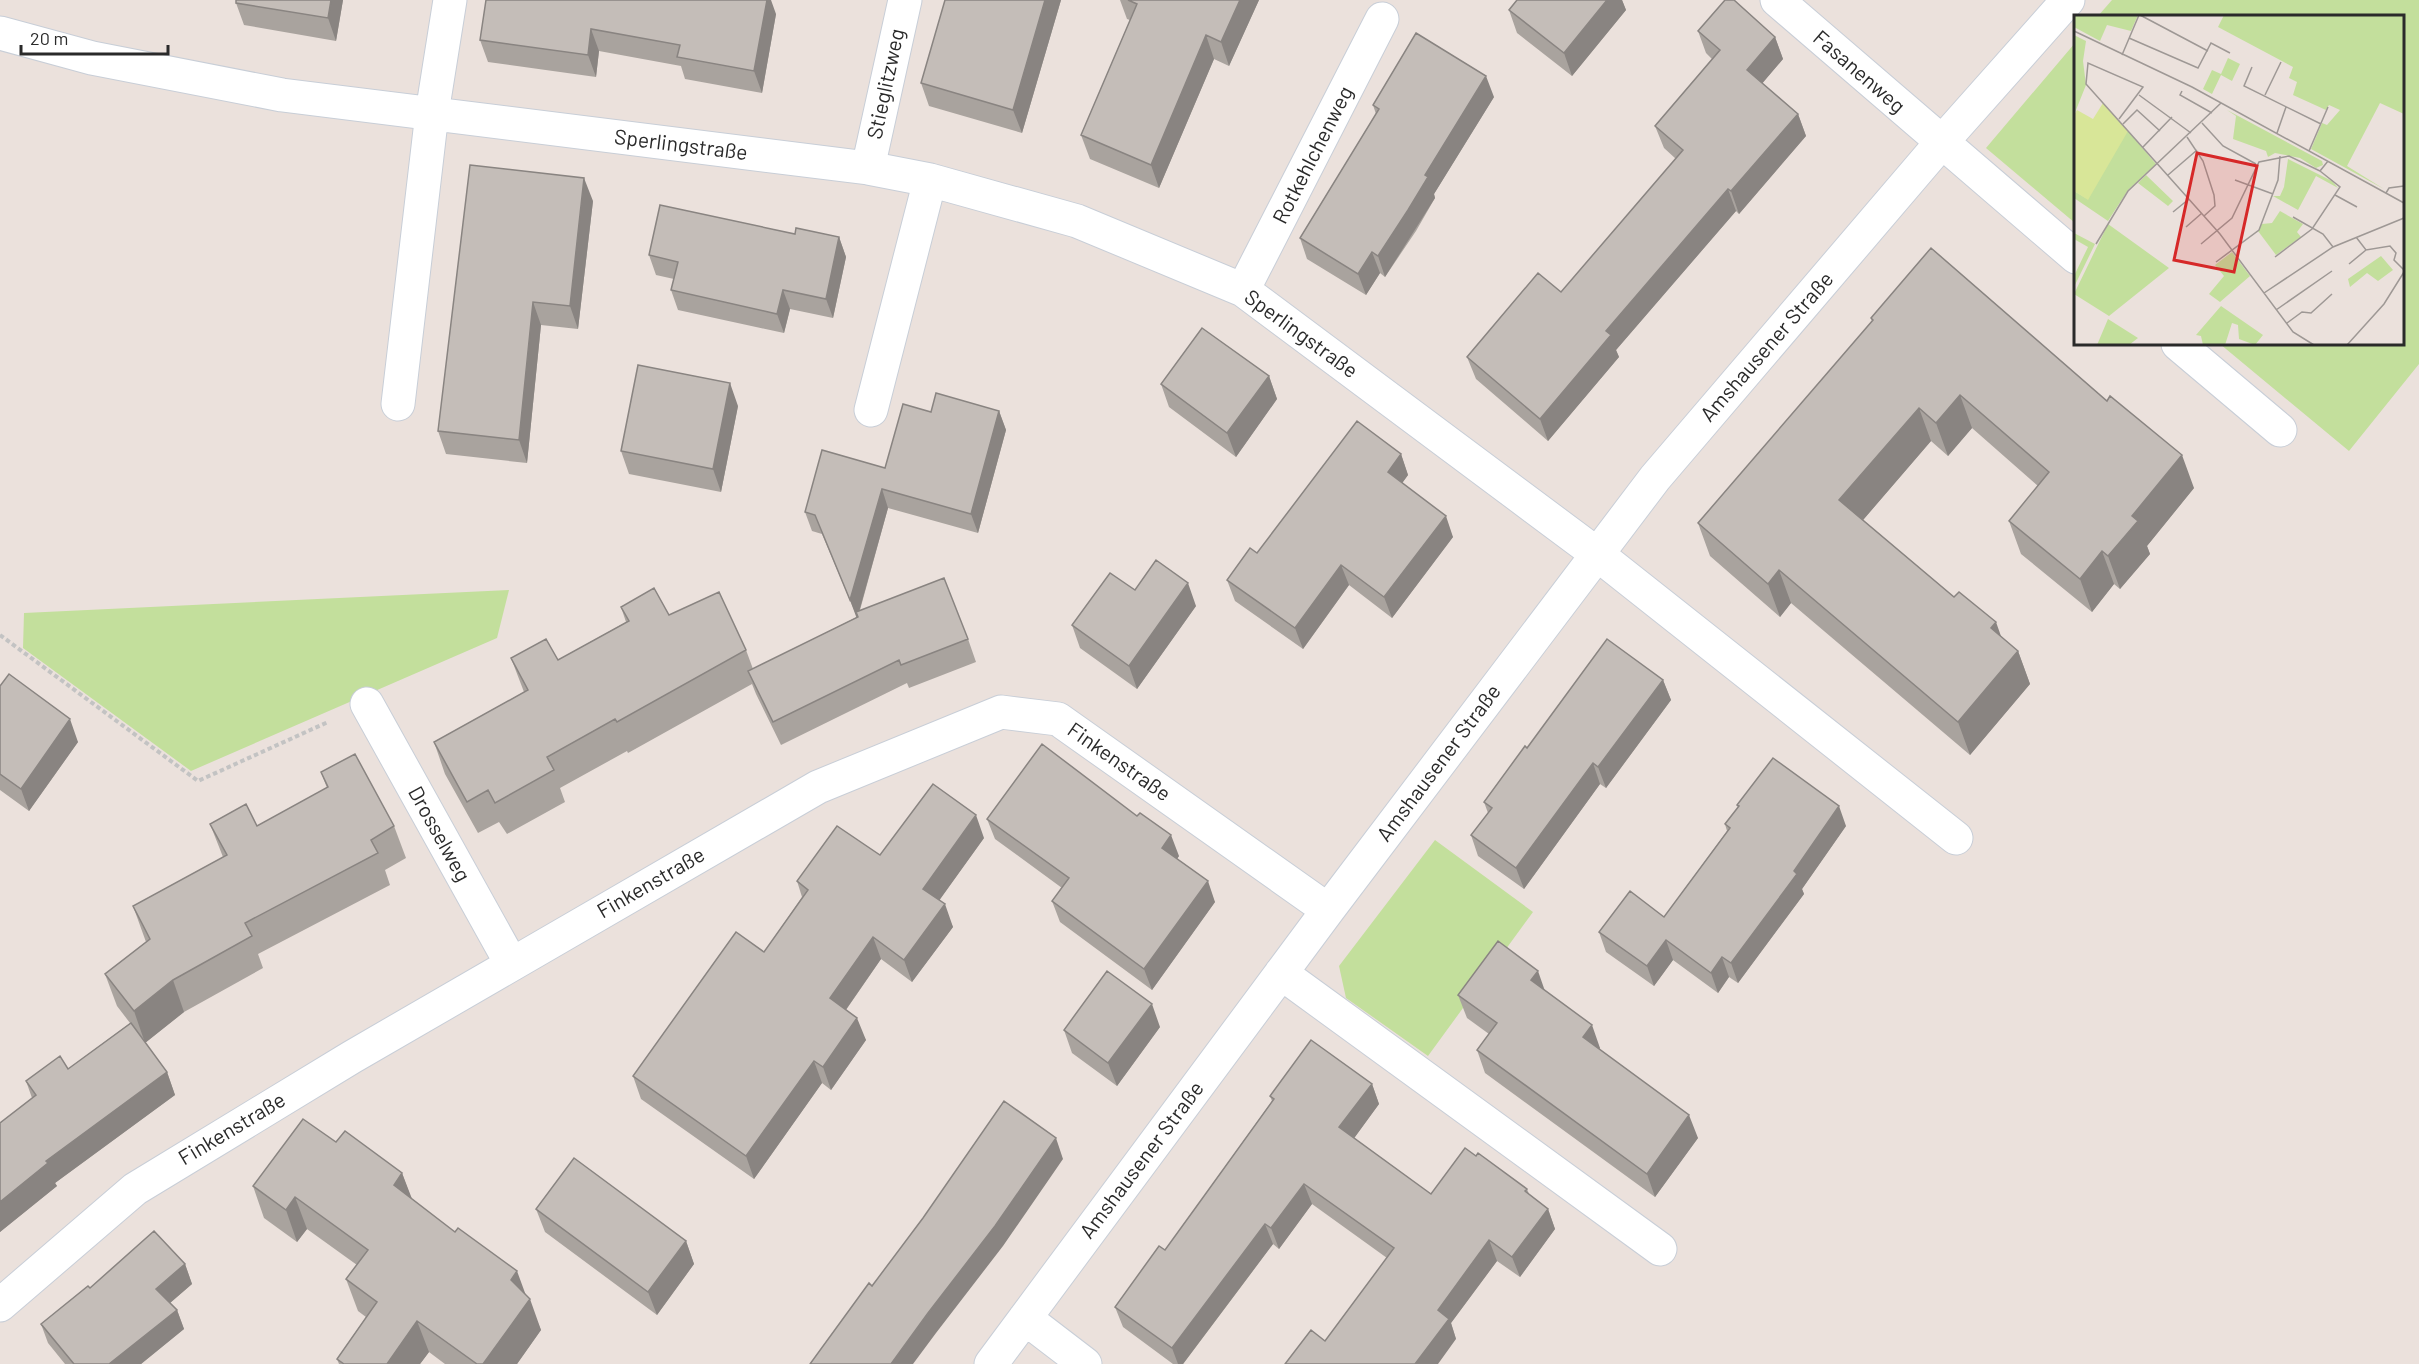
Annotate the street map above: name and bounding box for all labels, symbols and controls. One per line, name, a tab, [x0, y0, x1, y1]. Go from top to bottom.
inset map	[2074, 15, 2404, 345]
scale bar	[21, 18, 168, 56]
street label: Fasanenweg	[1809, 24, 1911, 118]
street label: Stieglitzweg	[861, 26, 908, 141]
text: 20 m	[30, 27, 68, 49]
street label: Rotkehlchenweg	[1266, 81, 1357, 227]
street label: Sperlingstraße	[613, 123, 749, 164]
street label: Amshausener Straße	[1694, 266, 1838, 426]
street label: Sperlingstraße	[1240, 283, 1363, 382]
street label: Amshausener Straße	[1371, 679, 1505, 846]
street label: Finkenstraße	[1063, 716, 1176, 805]
street label: Drosselweg	[404, 781, 477, 885]
street label: Finkenstraße	[592, 841, 709, 923]
street label: Amshausener Straße	[1074, 1076, 1208, 1243]
street label: Finkenstraße	[173, 1086, 289, 1169]

